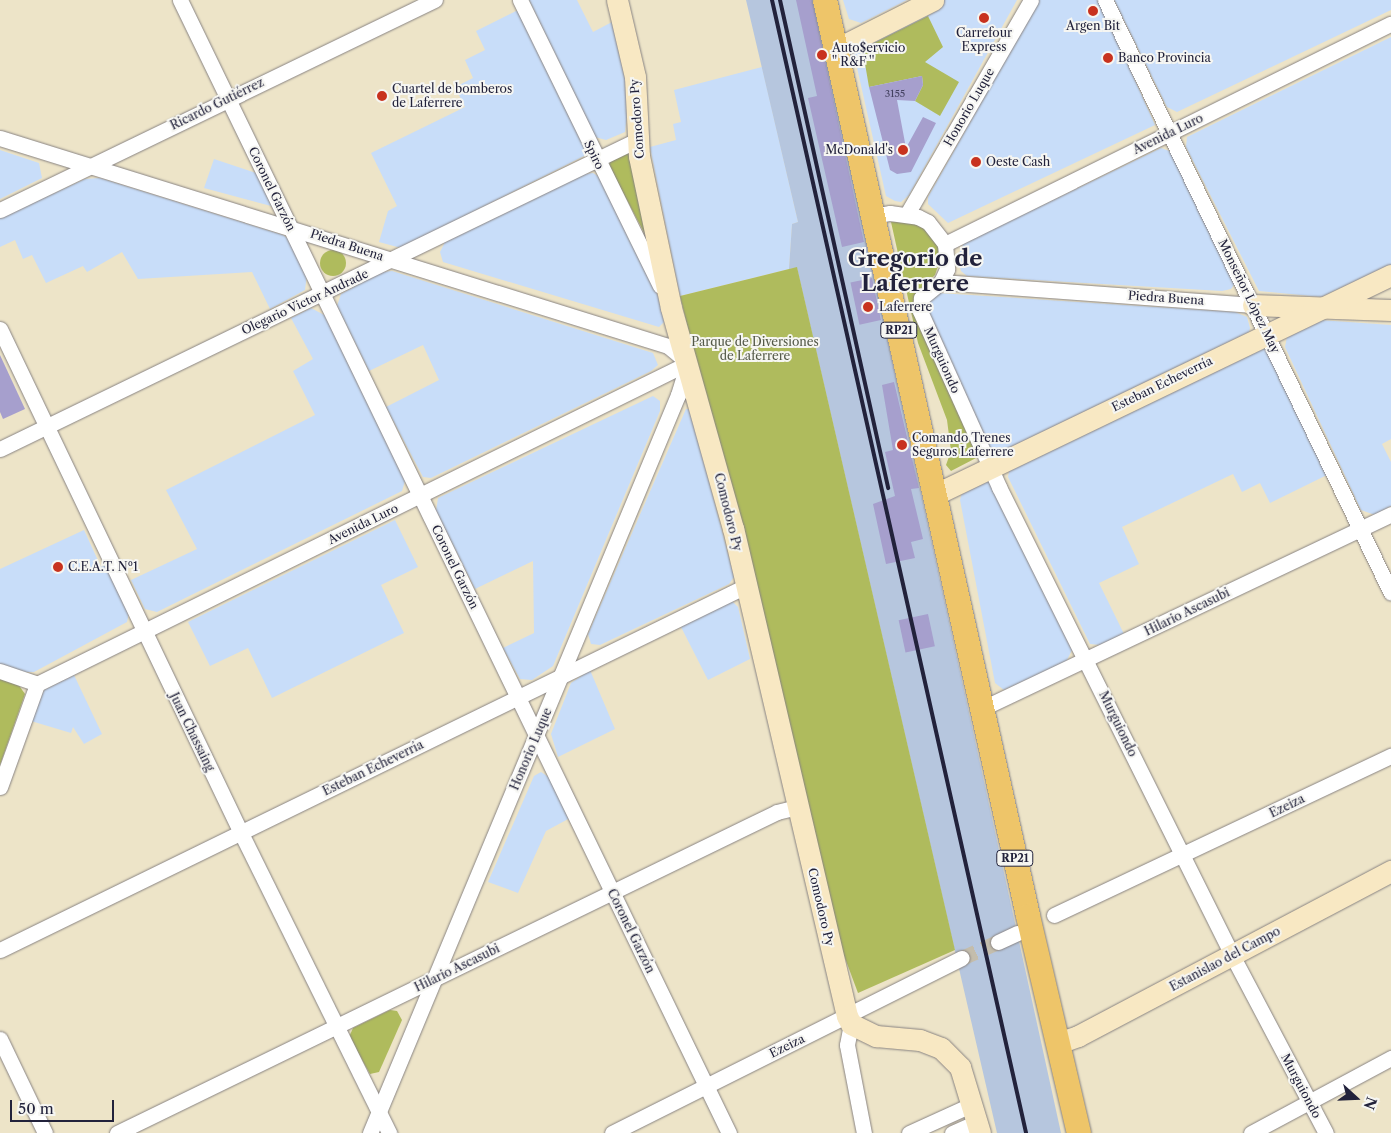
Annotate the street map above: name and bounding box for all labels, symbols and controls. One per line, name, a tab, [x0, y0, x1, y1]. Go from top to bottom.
marker: Argen Bit	[1087, 5, 1099, 17]
marker: Carrefour Express	[978, 12, 990, 24]
place label: Argen Bit	[1066, 19, 1120, 33]
place label: Carrefour Express	[956, 26, 1012, 54]
place label: Auto$ervicio '' R&F ''	[832, 41, 905, 69]
marker: Auto$ervicio '' R&F ''	[816, 49, 828, 61]
place label: Banco Provincia	[1118, 51, 1211, 65]
marker: Banco Provincia	[1102, 52, 1114, 64]
street label: Honorio Luque	[941, 65, 997, 149]
street label: Ricardo Gutiérrez	[168, 75, 266, 133]
street label: Comodoro Py	[627, 79, 647, 159]
place label: Cuartel de bomberos de Laferrere	[392, 82, 512, 110]
house number: 3155	[885, 88, 905, 100]
marker: Cuartel de bomberos de Laferrere	[376, 90, 388, 102]
street label: Avenida Luro	[1130, 111, 1206, 157]
street label: Spiro	[581, 138, 607, 172]
place label: McDonald's	[825, 143, 893, 157]
marker: McDonald's	[897, 144, 909, 156]
street label: Coronel Garzón	[245, 145, 299, 233]
place label: Oeste Cash	[986, 155, 1050, 169]
marker: Oeste Cash	[970, 156, 982, 168]
street label: Piedra Buena	[308, 226, 386, 264]
street label: Monseñor López May	[1215, 237, 1283, 355]
district label: Gregorio de Laferrere	[848, 245, 982, 296]
street label: Olegario Victor Andrade	[239, 266, 371, 338]
street label: Piedra Buena	[1127, 288, 1205, 308]
marker: Laferrere	[861, 300, 875, 314]
place label: Laferrere	[879, 300, 932, 314]
road number: RP21	[880, 322, 918, 338]
street label: Murguiondo	[921, 325, 963, 395]
park label: Parque de Diversiones de Laferrere	[691, 335, 819, 363]
street label: Esteban Echeverría	[1109, 353, 1215, 415]
place label: Comando Trenes Seguros Laferrere	[912, 431, 1014, 459]
marker: Comando Trenes Seguros Laferrere	[896, 439, 908, 451]
street label: Comodoro Py	[711, 472, 745, 552]
street label: Avenida Luro	[325, 501, 401, 547]
street label: Coronel Garzón	[428, 523, 482, 611]
place label: C.E.A.T. Nº1	[68, 560, 138, 574]
marker: C.E.A.T. Nº1	[52, 561, 64, 573]
street label: Hilario Ascasubi	[1142, 585, 1232, 639]
street label: Murguiondo	[1096, 689, 1140, 759]
street label: Juan Chassaing	[167, 690, 217, 774]
street label: Honorio Luque	[507, 706, 555, 792]
street label: Esteban Echeverría	[320, 737, 426, 799]
street label: Ezeiza	[1267, 791, 1307, 821]
road number: RP21	[996, 850, 1034, 866]
street label: Comodoro Py	[805, 866, 837, 948]
street label: Coronel Garzón	[604, 887, 658, 975]
street label: Estanislao del Campo	[1167, 924, 1283, 994]
street label: Hilario Ascasubi	[412, 941, 502, 995]
street label: Ezeiza	[767, 1031, 807, 1061]
street label: Murguiondo	[1278, 1051, 1324, 1121]
north arrow	[1331, 1073, 1381, 1123]
scale bar	[12, 1090, 116, 1122]
text: N	[1360, 1094, 1381, 1112]
text: 50 m	[18, 1099, 54, 1118]

